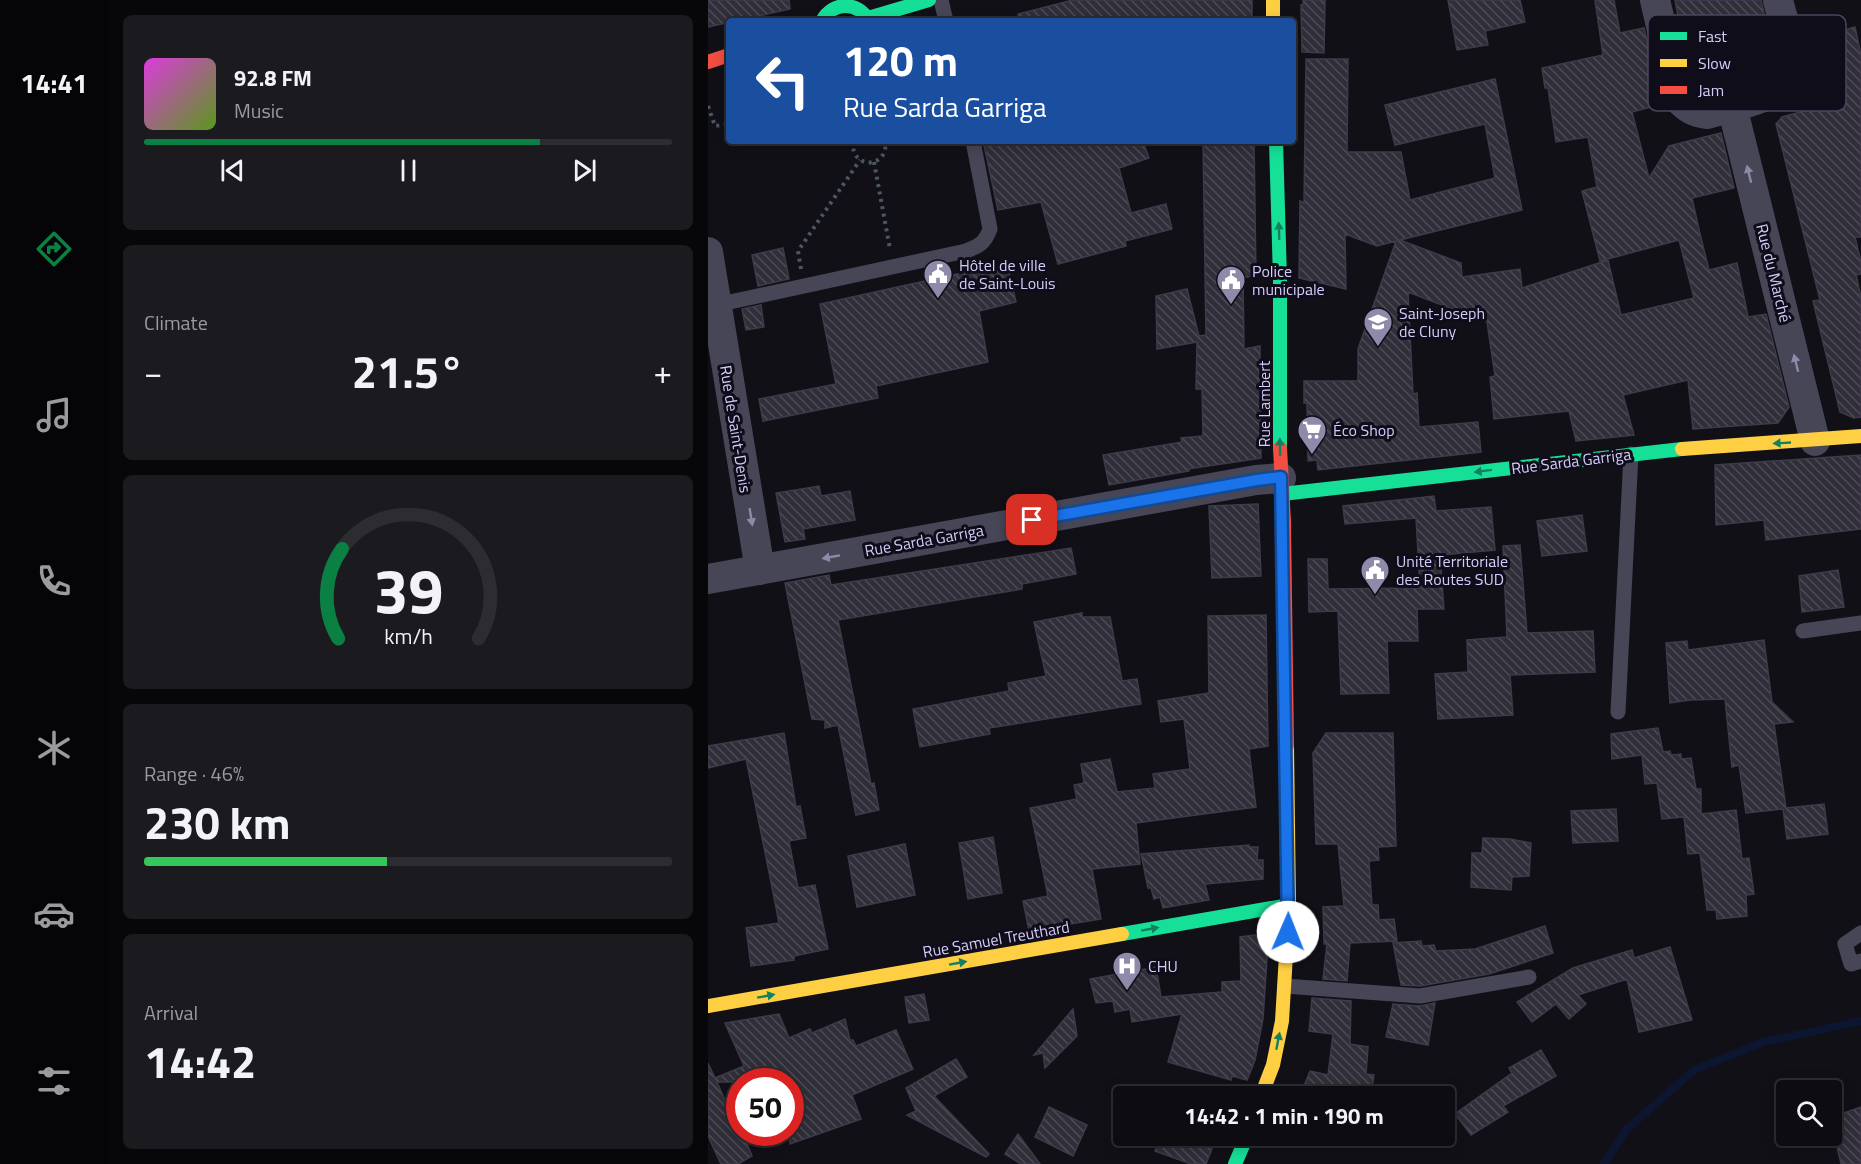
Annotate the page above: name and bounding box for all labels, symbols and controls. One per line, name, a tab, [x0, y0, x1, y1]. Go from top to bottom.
legend	[1648, 15, 1846, 111]
text: Fast	[1698, 24, 1727, 48]
text: 120 m	[843, 28, 958, 92]
icon: left	[744, 42, 822, 120]
text: Slow	[1698, 51, 1731, 75]
text: 92.8 FM	[234, 61, 312, 95]
text: 14:41	[20, 62, 88, 103]
text: Jam	[1698, 78, 1724, 102]
text: Rue Sarda Garriga	[843, 86, 1047, 127]
text: Music	[234, 95, 284, 126]
icon: previous	[216, 154, 249, 187]
icon: pause	[392, 154, 425, 187]
icon: next	[568, 154, 601, 187]
one-way arrow	[1744, 165, 1754, 183]
street label: Rue du Marché	[1750, 221, 1798, 325]
one-way arrow	[1274, 222, 1283, 241]
icon: directions	[33, 228, 75, 270]
place label: Hôtel de ville de Saint-Louis	[959, 253, 1056, 295]
public building icon: Hôtel de ville de Saint-Louis	[922, 258, 954, 300]
place label: Police municipale	[1252, 259, 1325, 301]
public building icon: Police municipale	[1215, 264, 1247, 306]
place label: Saint-Joseph de Cluny	[1399, 301, 1485, 343]
school or university icon: Saint-Joseph de Cluny	[1362, 306, 1394, 348]
text: Climate	[144, 307, 208, 338]
text: 21.5°	[352, 337, 464, 405]
text: −	[144, 347, 162, 397]
text: +	[654, 347, 672, 397]
one-way arrow	[1791, 354, 1801, 373]
street label: Rue Lambert	[1252, 360, 1276, 447]
street label: Rue de Saint-Denis	[714, 363, 758, 495]
icon: music	[33, 394, 75, 436]
supermarket icon: Éco Shop	[1296, 414, 1328, 456]
place label: Éco Shop	[1333, 418, 1395, 442]
one-way arrow	[1275, 438, 1285, 457]
one-way arrow	[1772, 438, 1791, 447]
street label: Rue Sarda Garriga	[1510, 442, 1632, 480]
one-way arrow	[1474, 466, 1493, 476]
pin	[1006, 494, 1057, 545]
icon: arrive	[1015, 503, 1048, 536]
one-way arrow	[747, 508, 756, 527]
street label: Rue Sarda Garriga	[863, 518, 985, 562]
text: 39	[373, 542, 443, 637]
place label: Unité Territoriale des Routes SUD	[1396, 549, 1508, 591]
one-way arrow	[821, 553, 840, 562]
public building icon: Unité Territoriale des Routes SUD	[1359, 554, 1391, 596]
icon: phone	[33, 560, 75, 602]
text: km/h	[384, 620, 432, 652]
icon: climate	[33, 727, 75, 769]
text: Range · 46%	[144, 758, 244, 789]
text: 230 km	[144, 788, 290, 856]
icon: car	[33, 893, 75, 935]
position arrow	[1256, 900, 1320, 964]
street label: Rue Samuel Treuthard	[921, 914, 1071, 964]
one-way arrow	[1140, 924, 1159, 933]
hospital icon: CHU	[1111, 950, 1143, 992]
place label: CHU	[1148, 954, 1178, 978]
one-way arrow	[948, 958, 967, 967]
one-way arrow	[756, 991, 775, 1000]
text: Arrival	[144, 997, 198, 1028]
text: 14:42	[144, 1027, 256, 1095]
one-way arrow	[1274, 1031, 1283, 1050]
icon: filters	[33, 1060, 75, 1102]
speed limit sign: 50	[726, 1068, 804, 1146]
map controls	[1776, 1080, 1842, 1146]
button: search	[1776, 1080, 1842, 1146]
text: 14:42 · 1 min · 190 m	[1184, 1099, 1384, 1133]

